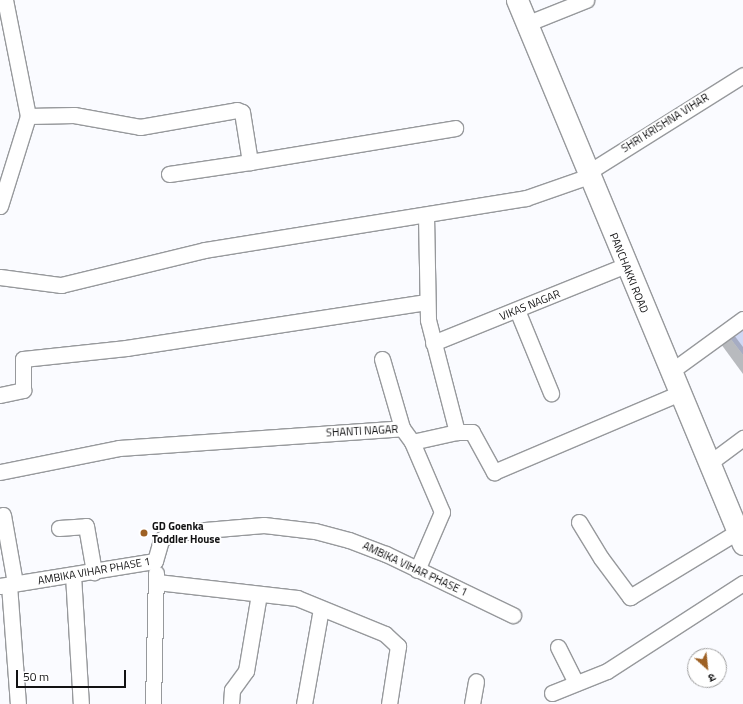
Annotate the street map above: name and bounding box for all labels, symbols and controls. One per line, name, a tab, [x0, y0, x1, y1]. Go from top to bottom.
street label: SHRI KRISHNA VIHAR	[619, 91, 711, 155]
street label: PANCHAKKI ROAD	[607, 231, 651, 315]
street label: VIKAS NAGAR	[498, 287, 562, 323]
street label: SHANTI NAGAR	[326, 423, 398, 439]
place label: GD Goenka Toddler House	[152, 520, 220, 546]
marker: GD Goenka Toddler House	[139, 528, 149, 538]
street label: AMBIKA VIHAR PHASE 1	[361, 539, 469, 599]
street label: AMBIKA VIHAR PHASE 1	[37, 555, 151, 587]
north arrow	[687, 648, 727, 688]
scale bar	[18, 662, 128, 688]
text: 50 m	[23, 667, 49, 686]
text: उ	[705, 669, 718, 686]

